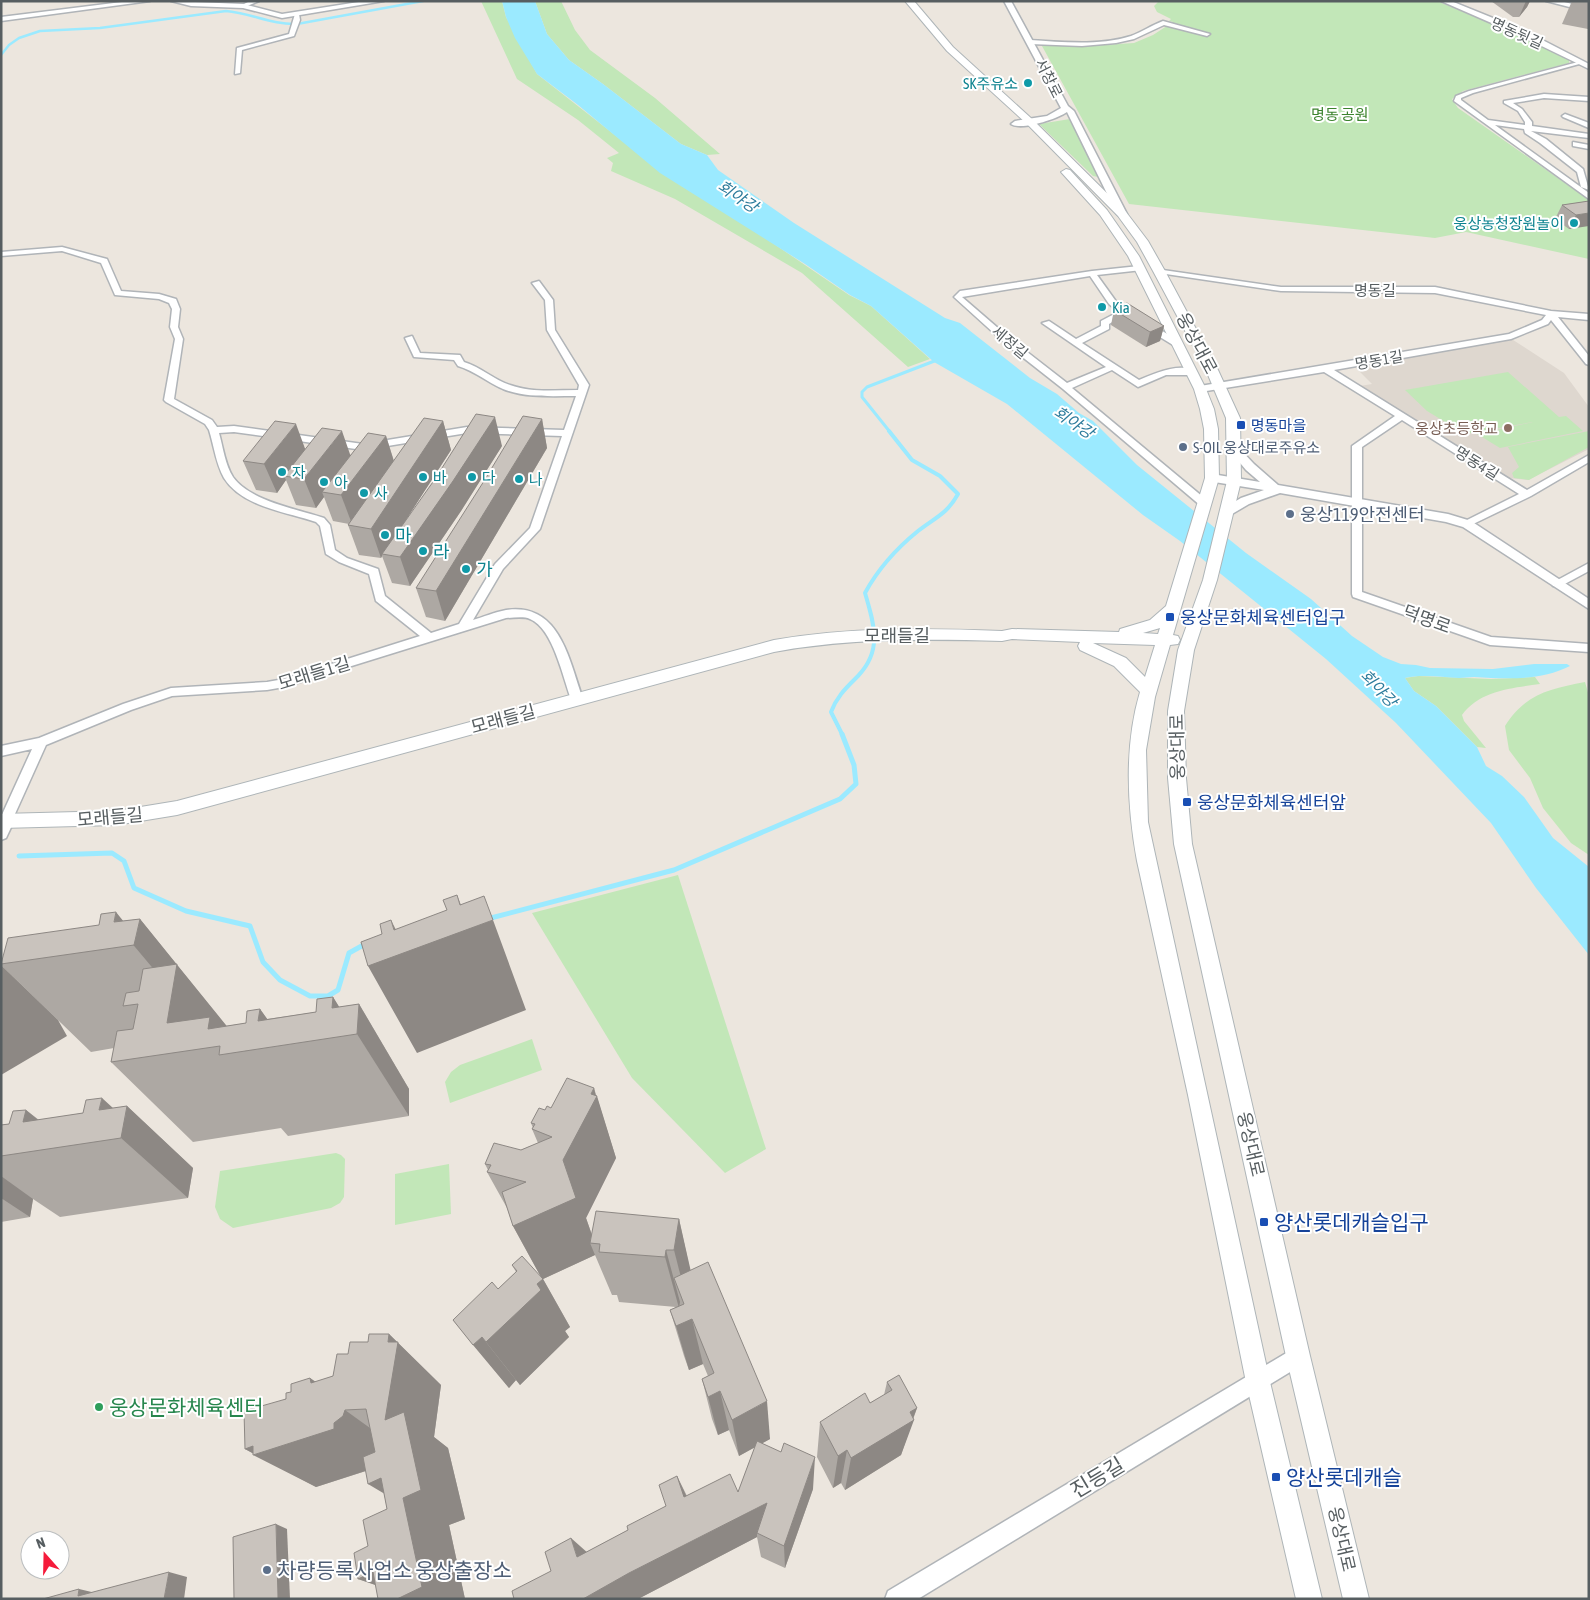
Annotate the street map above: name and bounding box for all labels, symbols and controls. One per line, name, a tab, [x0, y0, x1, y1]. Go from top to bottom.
street label: 명동뒷길	[1488, 14, 1546, 52]
street label: 서창로	[1032, 56, 1066, 100]
place label: SK주유소	[963, 75, 1018, 92]
marker: SK주유소	[1022, 77, 1034, 89]
park label: 명동 공원	[1311, 106, 1369, 123]
water label: 회야강	[715, 176, 763, 217]
place label: 웅상농청장원놀이	[1454, 215, 1564, 232]
marker: 웅상농청장원놀이	[1568, 217, 1580, 229]
street label: 명동길	[1354, 282, 1396, 299]
place label: Kia	[1112, 299, 1130, 316]
marker: Kia	[1096, 301, 1108, 313]
street label: 웅상대로	[1172, 309, 1222, 377]
street label: 세정길	[989, 322, 1031, 362]
street label: 명동1길	[1354, 347, 1404, 373]
water label: 회야강	[1051, 402, 1099, 443]
place label: 명동마을	[1251, 417, 1306, 434]
marker: 명동마을	[1235, 419, 1247, 431]
place label: 웅상초등학교	[1415, 420, 1498, 437]
marker: 웅상초등학교	[1502, 422, 1514, 434]
place label: S-OIL 웅상대로주유소	[1193, 439, 1320, 456]
marker: S-OIL 웅상대로주유소	[1177, 441, 1189, 453]
street label: 명동4길	[1452, 443, 1502, 483]
place label: 자	[292, 464, 306, 481]
marker: 자	[276, 466, 288, 478]
place label: 바	[433, 469, 447, 486]
place label: 다	[482, 469, 496, 486]
marker: 바	[417, 471, 429, 483]
marker: 다	[466, 471, 478, 483]
place label: 나	[529, 471, 543, 488]
marker: 나	[513, 473, 525, 485]
place label: 아	[334, 474, 348, 491]
marker: 아	[318, 476, 330, 488]
place label: 사	[374, 485, 388, 502]
marker: 사	[358, 487, 370, 499]
place label: 웅상119안전센터	[1300, 504, 1425, 525]
marker: 웅상119안전센터	[1284, 508, 1296, 520]
place label: 마	[395, 525, 412, 546]
marker: 마	[379, 529, 391, 541]
place label: 라	[433, 541, 450, 562]
marker: 라	[417, 545, 429, 557]
place label: 가	[476, 559, 493, 580]
marker: 가	[460, 563, 472, 575]
street label: 덕명로	[1400, 601, 1454, 637]
place label: 웅상문화체육센터입구	[1180, 607, 1346, 628]
marker: 웅상문화체육센터입구	[1164, 611, 1176, 623]
street label: 모래들길	[864, 625, 930, 646]
street label: 모래들1길	[275, 652, 353, 694]
water label: 회야강	[1357, 666, 1402, 712]
street label: 모래들길	[468, 700, 538, 738]
street label: 웅상대로	[1166, 714, 1188, 780]
place label: 웅상문화체육센터앞	[1197, 792, 1346, 813]
marker: 웅상문화체육센터앞	[1181, 796, 1193, 808]
street label: 모래들길	[76, 804, 144, 830]
street label: 웅상대로	[1233, 1109, 1269, 1179]
place label: 양산롯데캐슬입구	[1274, 1210, 1429, 1234]
marker: 양산롯데캐슬입구	[1258, 1216, 1270, 1228]
place label: 웅상문화체육센터	[109, 1395, 264, 1419]
marker: 웅상문화체육센터	[93, 1401, 105, 1413]
street label: 진등길	[1066, 1452, 1128, 1502]
place label: 양산롯데캐슬	[1286, 1465, 1402, 1489]
marker: 양산롯데캐슬	[1270, 1471, 1282, 1483]
street label: 웅상대로	[1324, 1504, 1360, 1574]
north arrow	[20, 1530, 70, 1580]
text: N	[34, 1534, 47, 1552]
place label: 차량등록사업소 웅상출장소	[277, 1558, 512, 1582]
marker: 차량등록사업소 웅상출장소	[261, 1564, 273, 1576]

